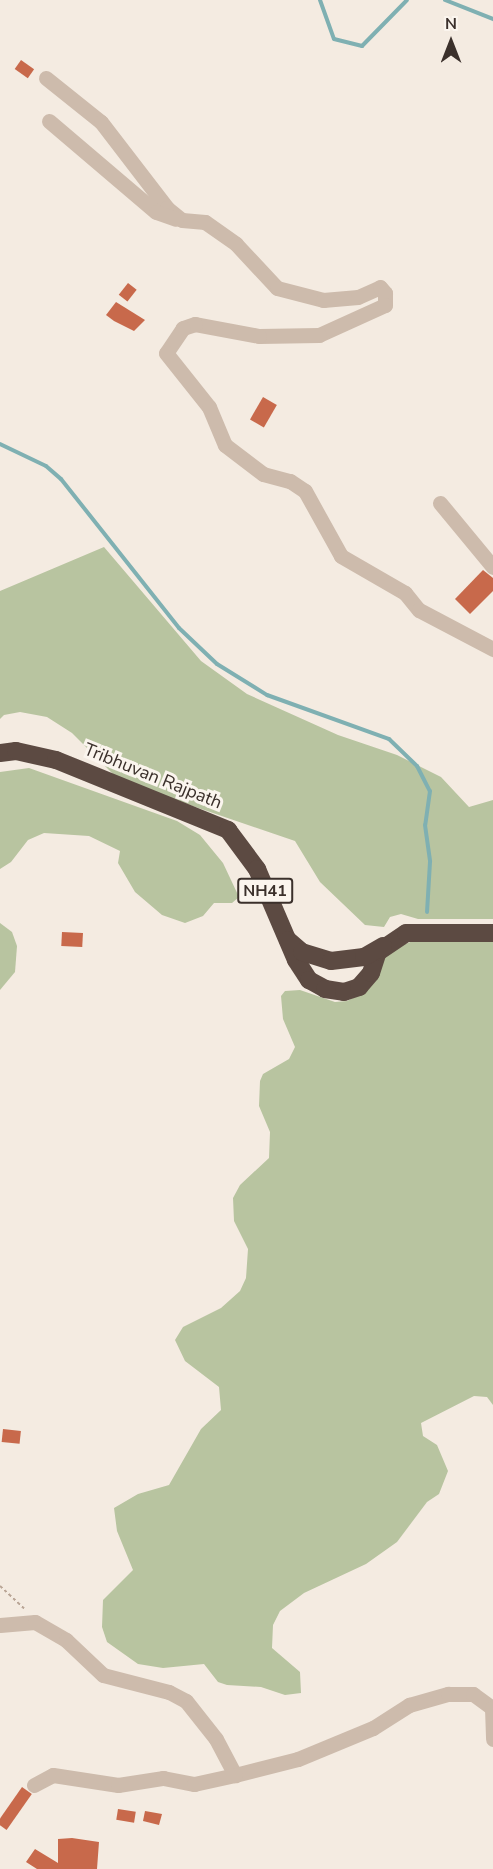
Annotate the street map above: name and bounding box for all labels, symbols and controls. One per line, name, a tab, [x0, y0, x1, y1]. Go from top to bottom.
north arrow	[421, 12, 481, 72]
text: N	[445, 13, 457, 35]
street label: Tribhuvan Rajpath	[81, 739, 225, 813]
road number: NH41	[236, 878, 294, 904]

